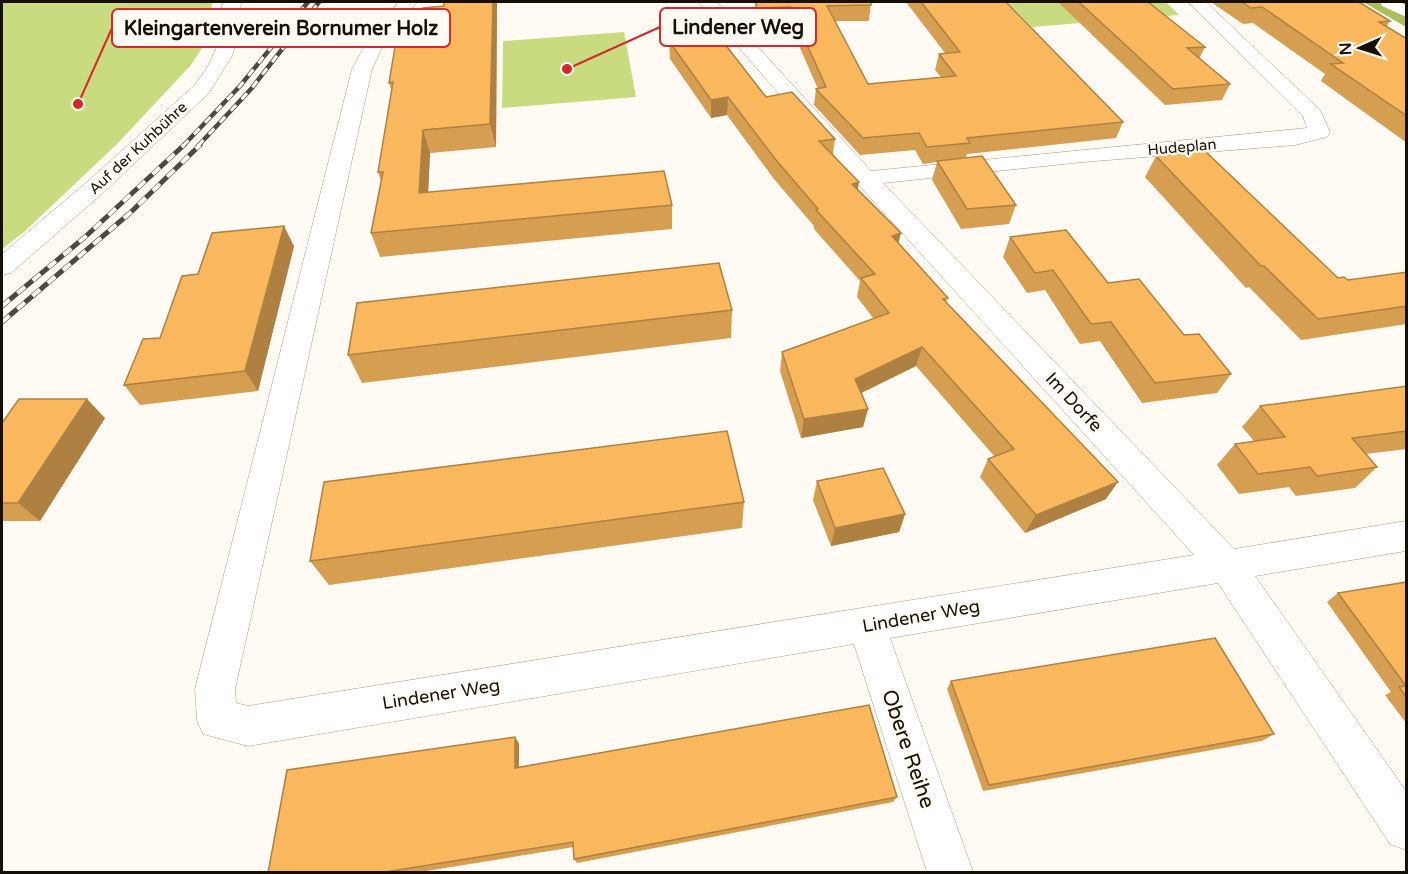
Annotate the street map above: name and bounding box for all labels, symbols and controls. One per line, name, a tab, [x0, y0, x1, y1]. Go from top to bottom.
callout: Lindener Weg	[660, 8, 816, 46]
callout: Kleingartenverein Bornumer Holz	[112, 9, 450, 47]
text: Lindener Weg	[672, 16, 804, 40]
text: Kleingartenverein Bornumer Holz	[124, 17, 438, 41]
north arrow	[1330, 18, 1390, 78]
text: N	[1336, 42, 1356, 56]
street label: Auf der Kuhbühre	[85, 98, 191, 198]
street label: Hudeplan	[1147, 135, 1217, 159]
street label: Im Dorfe	[1041, 368, 1107, 436]
street label: Lindener Weg	[860, 595, 982, 637]
street label: Lindener Weg	[381, 674, 501, 714]
street label: Obere Reihe	[876, 686, 940, 812]

